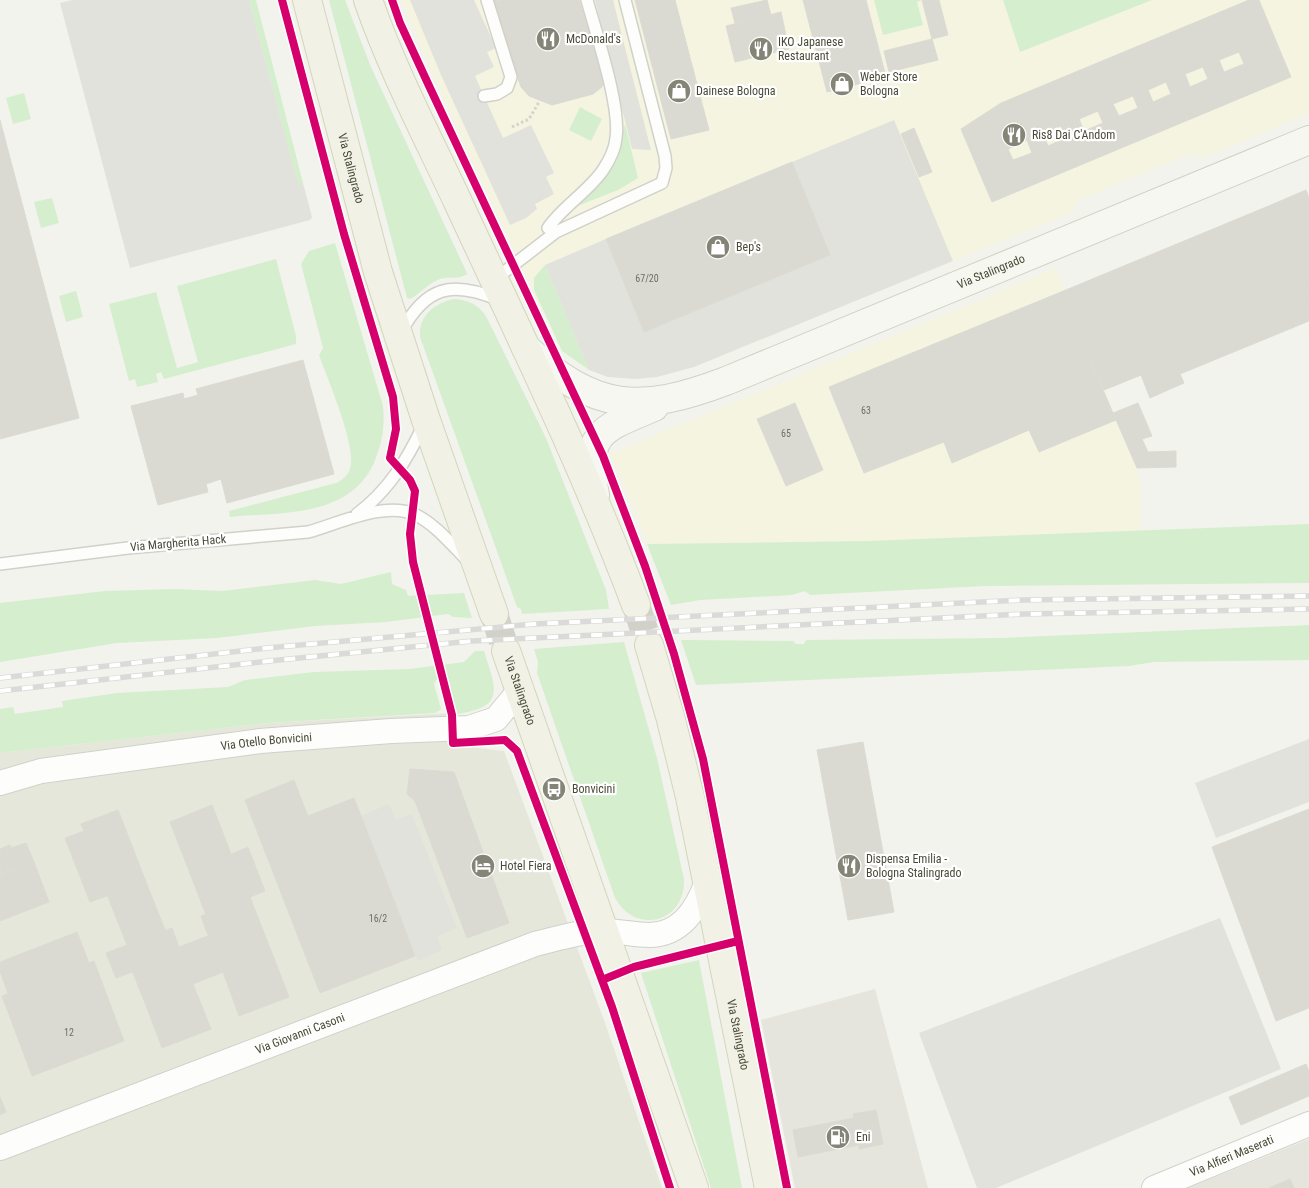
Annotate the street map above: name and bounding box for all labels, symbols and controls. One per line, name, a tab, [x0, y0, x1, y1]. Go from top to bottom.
restaurant icon: McDonald's	[535, 26, 561, 52]
place label: McDonald's	[566, 32, 621, 46]
place label: IKO Japanese Restaurant	[778, 35, 843, 63]
restaurant icon: IKO Japanese Restaurant	[748, 36, 774, 62]
place label: Weber Store Bologna	[860, 70, 918, 98]
shop icon: Weber Store Bologna	[829, 71, 855, 97]
shop icon: Dainese Bologna	[666, 78, 692, 104]
place label: Dainese Bologna	[696, 84, 776, 98]
restaurant icon: Ris8 Dai C'Andom	[1001, 122, 1027, 148]
place label: Ris8 Dai C'Andom	[1032, 128, 1115, 142]
street label: Via Stalingrado	[335, 132, 367, 205]
shop icon: Bep's	[705, 234, 731, 260]
place label: Bep's	[736, 240, 761, 254]
street label: Via Stalingrado	[955, 251, 1027, 292]
house number: 67/20	[635, 273, 659, 284]
house number: 63	[861, 405, 871, 416]
house number: 65	[781, 428, 791, 439]
street label: Via Margherita Hack	[129, 532, 227, 554]
street label: Via Stalingrado	[501, 654, 538, 727]
street label: Via Otello Bonvicini	[220, 730, 313, 753]
bus stop icon: Bonvicini	[541, 776, 567, 802]
place label: Bonvicini	[572, 782, 615, 796]
place label: Dispensa Emilia - Bologna Stalingrado	[866, 852, 962, 880]
hotel icon: Hotel Fiera	[470, 853, 496, 879]
restaurant icon: Dispensa Emilia - Bologna Stalingrado	[836, 853, 862, 879]
place label: Hotel Fiera	[500, 859, 552, 873]
house number: 16/2	[369, 913, 387, 924]
street label: Via Stalingrado	[724, 998, 752, 1071]
street label: Via Giovanni Casoni	[253, 1010, 347, 1057]
house number: 12	[64, 1027, 74, 1038]
fuel station icon: Eni	[825, 1124, 851, 1150]
place label: Eni	[856, 1130, 871, 1144]
street label: Via Alfieri Maserati	[1187, 1132, 1276, 1180]

